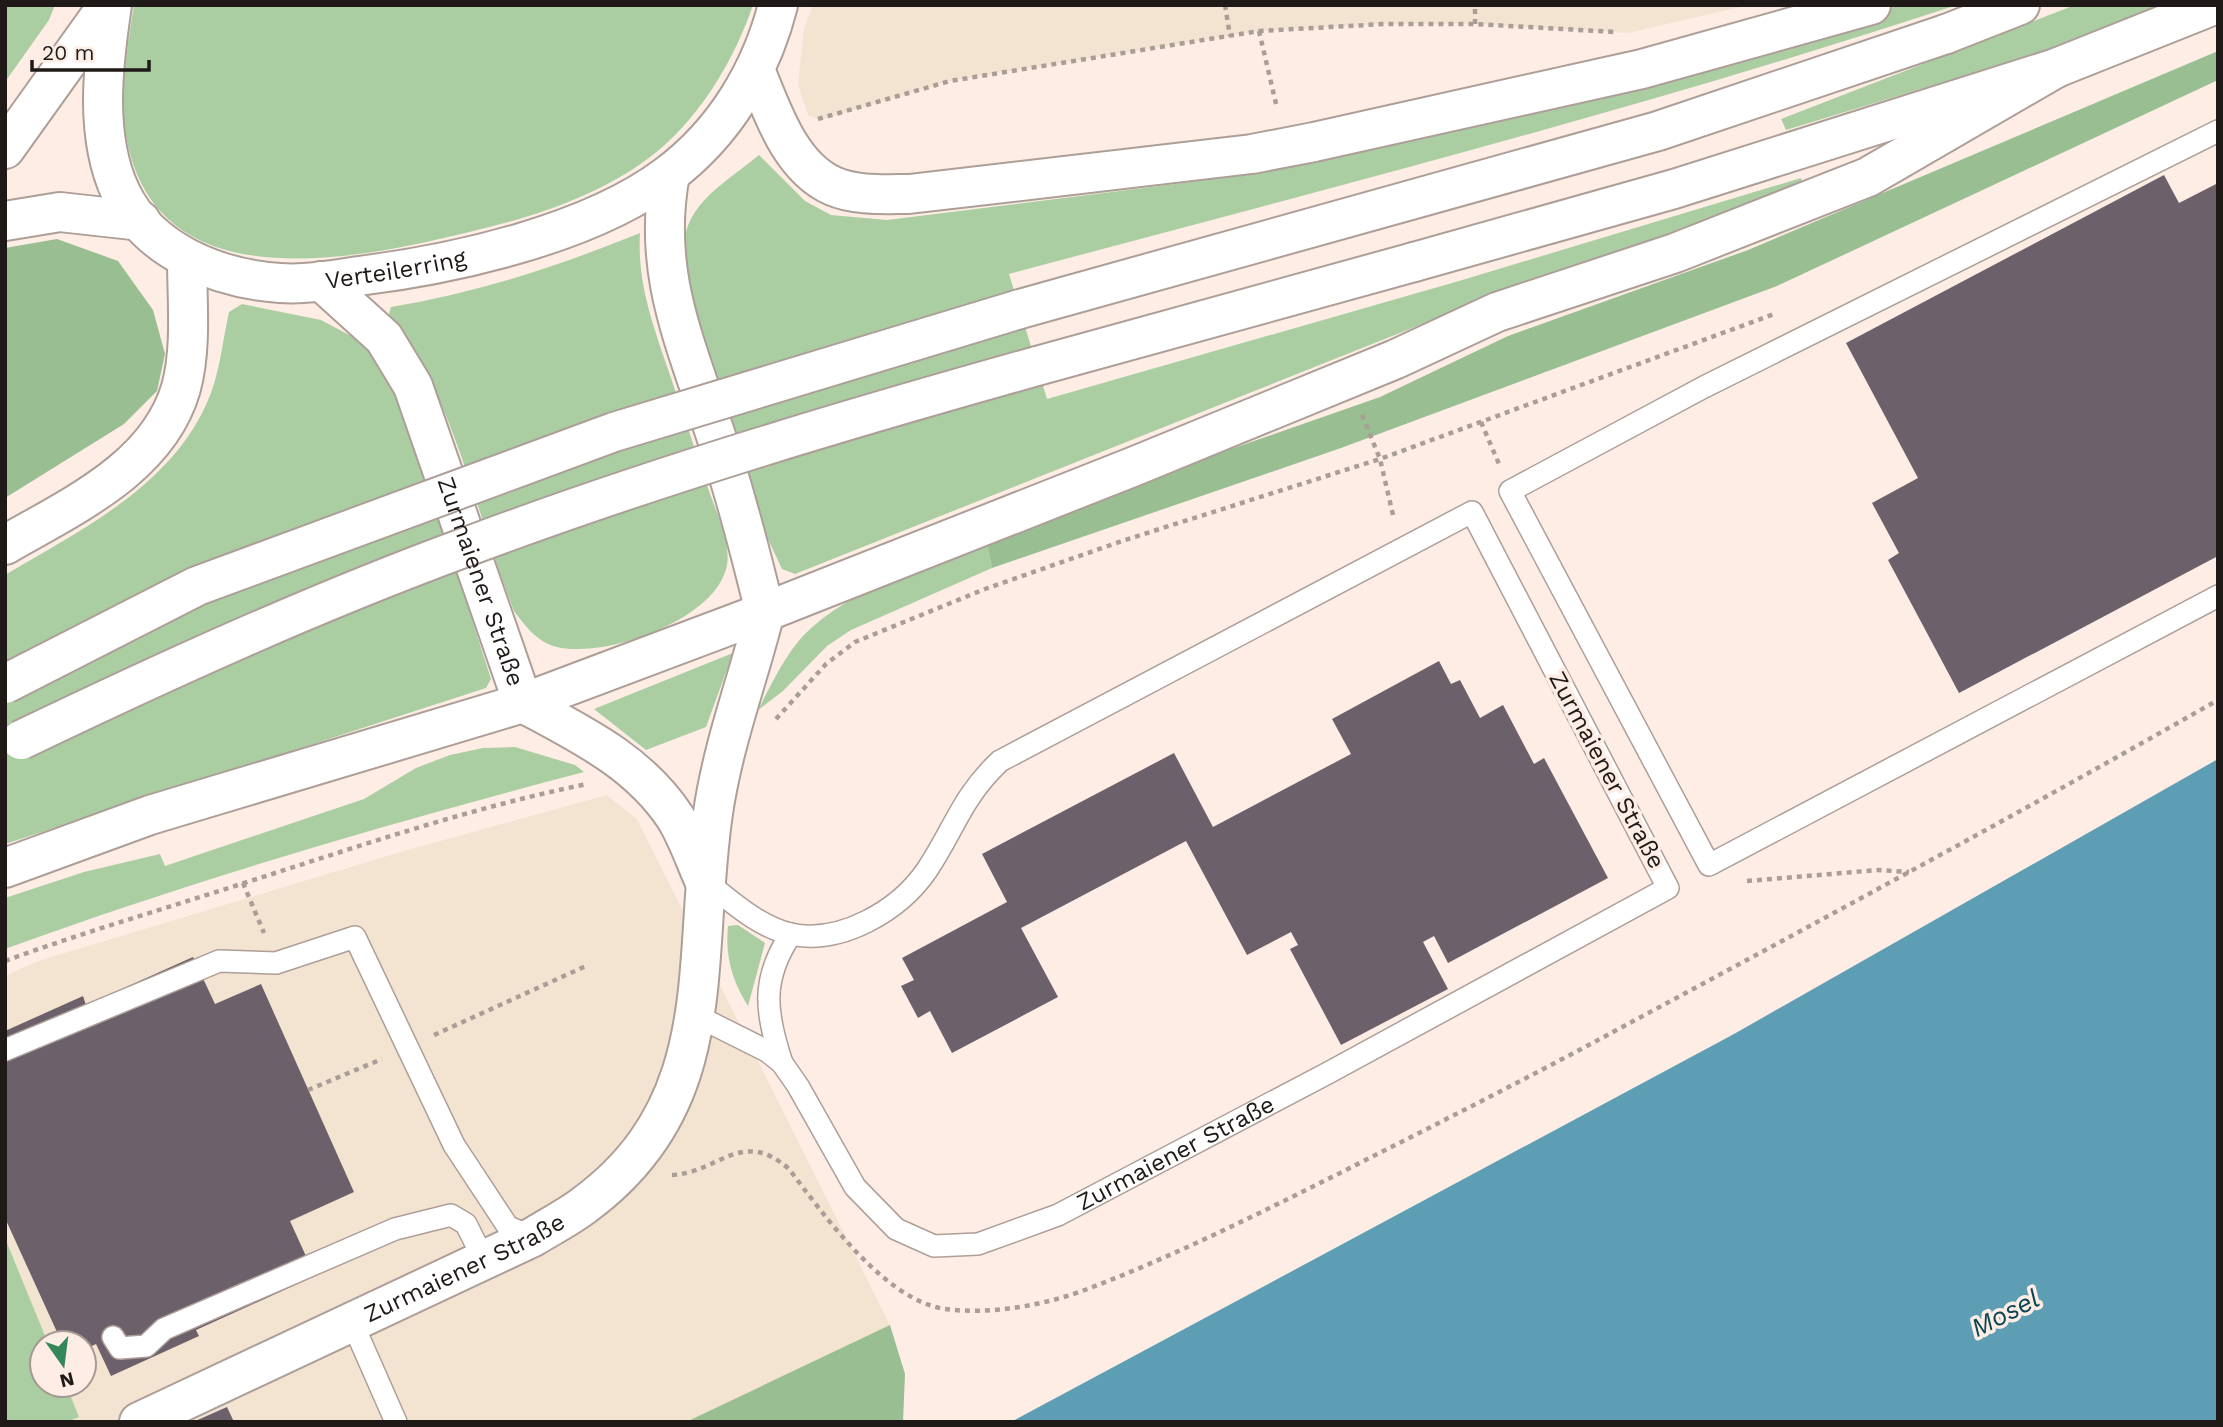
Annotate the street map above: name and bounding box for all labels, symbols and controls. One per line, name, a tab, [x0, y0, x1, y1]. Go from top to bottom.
scale bar	[32, 28, 149, 72]
text: 20 m	[42, 40, 94, 65]
street label: Verteilerring	[324, 244, 469, 295]
street label: Zurmaiener Straße	[432, 473, 530, 690]
street label: Zurmaiener Straße	[1543, 667, 1671, 873]
street label: Zurmaiener Straße	[1072, 1090, 1279, 1217]
street label: Zurmaiener Straße	[360, 1207, 570, 1328]
water label: Mosel	[1966, 1283, 2044, 1343]
north arrow	[28, 1329, 98, 1399]
text: N	[57, 1367, 77, 1393]

